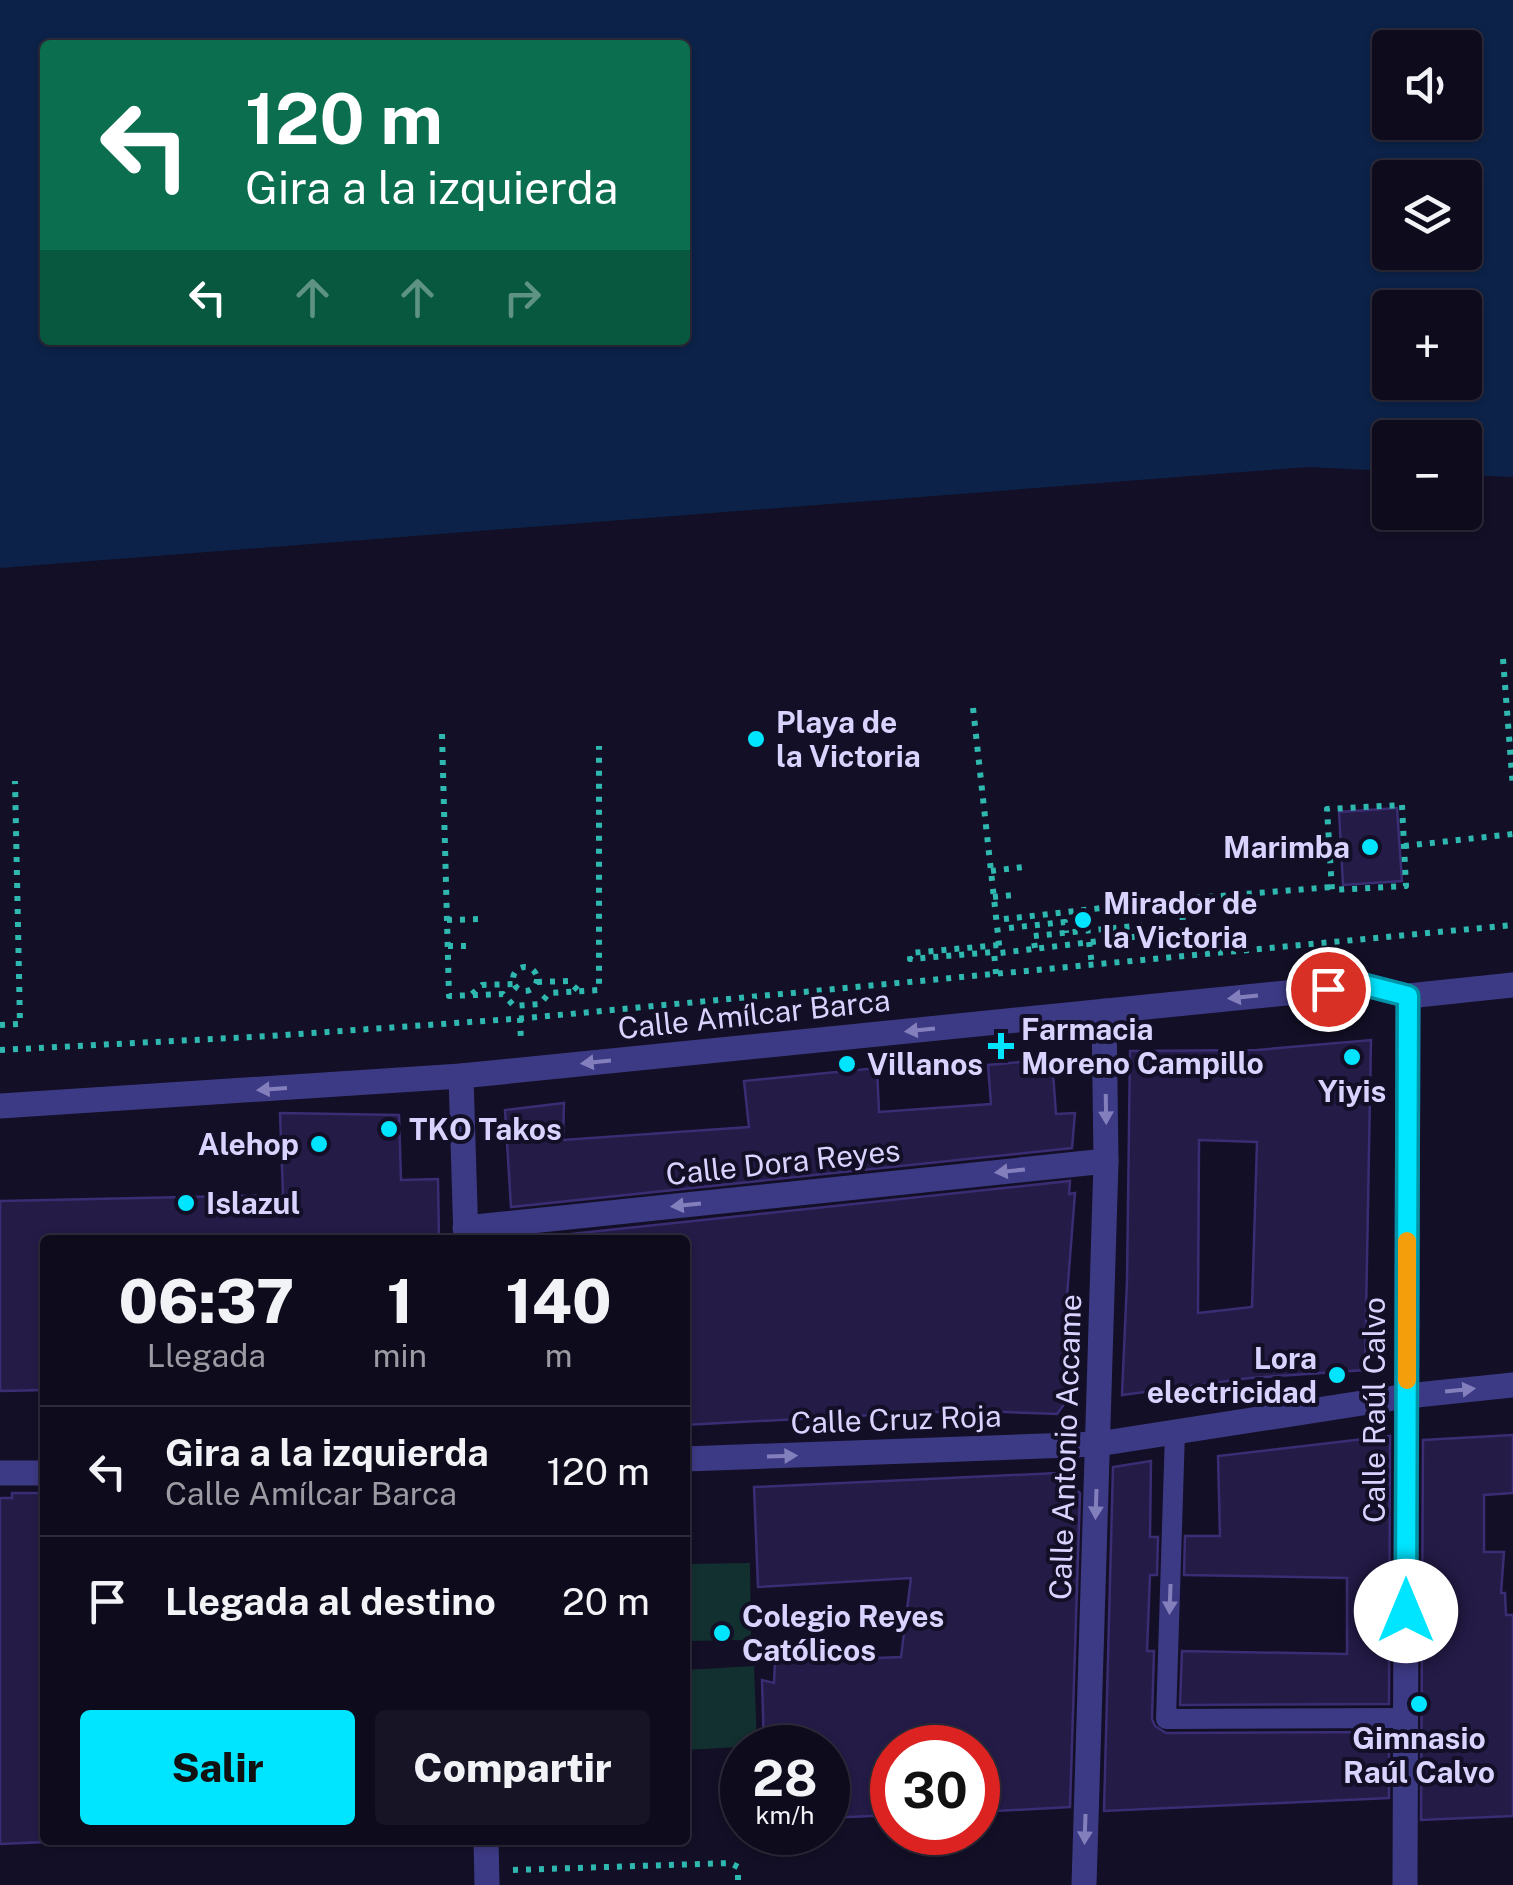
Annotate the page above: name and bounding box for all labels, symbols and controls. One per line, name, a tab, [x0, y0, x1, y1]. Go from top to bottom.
map controls	[1372, 30, 1482, 530]
button: sound	[1372, 30, 1482, 140]
text: 120 m	[245, 77, 443, 160]
icon: left	[80, 80, 210, 210]
button: layers	[1372, 160, 1482, 270]
text: Gira a la izquierda	[245, 161, 618, 214]
icon: left	[180, 270, 235, 325]
icon: ahead	[285, 270, 340, 325]
icon: ahead	[390, 270, 445, 325]
icon: right	[495, 270, 550, 325]
button: +	[1372, 290, 1482, 400]
button: −	[1372, 420, 1482, 530]
place label: Playa de la Victoria	[776, 704, 921, 774]
marker: Playa de la Victoria	[745, 728, 767, 750]
place label: Marimba	[1223, 829, 1350, 865]
marker: Marimba	[1359, 836, 1381, 858]
place label: Mirador de la Victoria	[1103, 885, 1258, 955]
marker: Mirador de la Victoria	[1072, 909, 1094, 931]
pin	[1286, 947, 1371, 1032]
icon: arrive	[1301, 962, 1356, 1017]
street label: Calle Amílcar Barca	[616, 982, 892, 1046]
one-way arrow	[1227, 990, 1258, 1006]
place label: Farmacia Moreno Campillo	[1021, 1011, 1264, 1081]
one-way arrow	[903, 1022, 935, 1038]
marker: Farmacia Moreno Campillo	[990, 1035, 1012, 1057]
place label: Villanos	[867, 1046, 983, 1082]
marker: Yiyis	[1341, 1046, 1363, 1068]
marker: Villanos	[836, 1053, 858, 1075]
one-way arrow	[580, 1054, 612, 1070]
place label: Yiyis	[1318, 1073, 1386, 1109]
one-way arrow	[256, 1082, 288, 1098]
one-way arrow	[1098, 1093, 1114, 1125]
place label: TKO Takos	[409, 1111, 562, 1147]
marker: TKO Takos	[378, 1118, 400, 1140]
place label: Alehop	[198, 1126, 299, 1162]
street label: Calle Dora Reyes	[664, 1132, 902, 1192]
marker: Alehop	[308, 1133, 330, 1155]
one-way arrow	[993, 1163, 1025, 1179]
place label: Islazul	[206, 1185, 300, 1221]
marker: Islazul	[175, 1192, 197, 1214]
one-way arrow	[670, 1197, 702, 1213]
text: 06:37	[119, 1266, 294, 1337]
text: 1	[387, 1266, 413, 1337]
text: 140	[505, 1266, 611, 1337]
street label: Calle Antonio Accame	[1042, 1294, 1088, 1600]
street label: Calle Raúl Calvo	[1356, 1297, 1392, 1523]
text: Llegada	[147, 1337, 266, 1374]
text: min	[373, 1337, 427, 1374]
text: m	[545, 1337, 572, 1374]
place label: Lora electricidad	[1147, 1340, 1317, 1410]
marker: Lora electricidad	[1326, 1364, 1348, 1386]
one-way arrow	[1444, 1382, 1476, 1398]
street label: Calle Cruz Roja	[790, 1397, 1002, 1441]
text: Gira a la izquierda	[165, 1430, 489, 1475]
icon: left	[80, 1444, 135, 1499]
one-way arrow	[767, 1447, 799, 1463]
text: 120 m	[547, 1449, 650, 1494]
text: Calle Amílcar Barca	[165, 1475, 457, 1512]
one-way arrow	[1087, 1488, 1103, 1520]
position arrow	[1354, 1559, 1458, 1663]
icon: arrive	[80, 1574, 135, 1629]
text: Llegada al destino	[165, 1579, 496, 1624]
text: 20 m	[562, 1579, 650, 1624]
one-way arrow	[1161, 1584, 1177, 1616]
place label: Colegio Reyes Católicos	[742, 1598, 944, 1668]
marker: Colegio Reyes Católicos	[711, 1622, 733, 1644]
marker: Gimnasio Raúl Calvo	[1408, 1693, 1430, 1715]
button: Salir	[80, 1710, 355, 1825]
button: Compartir	[375, 1710, 650, 1825]
place label: Gimnasio Raúl Calvo	[1343, 1720, 1495, 1790]
speed limit sign: 30	[870, 1725, 1000, 1855]
text: 28	[752, 1748, 818, 1807]
text: km/h	[756, 1800, 814, 1830]
one-way arrow	[1077, 1813, 1093, 1845]

